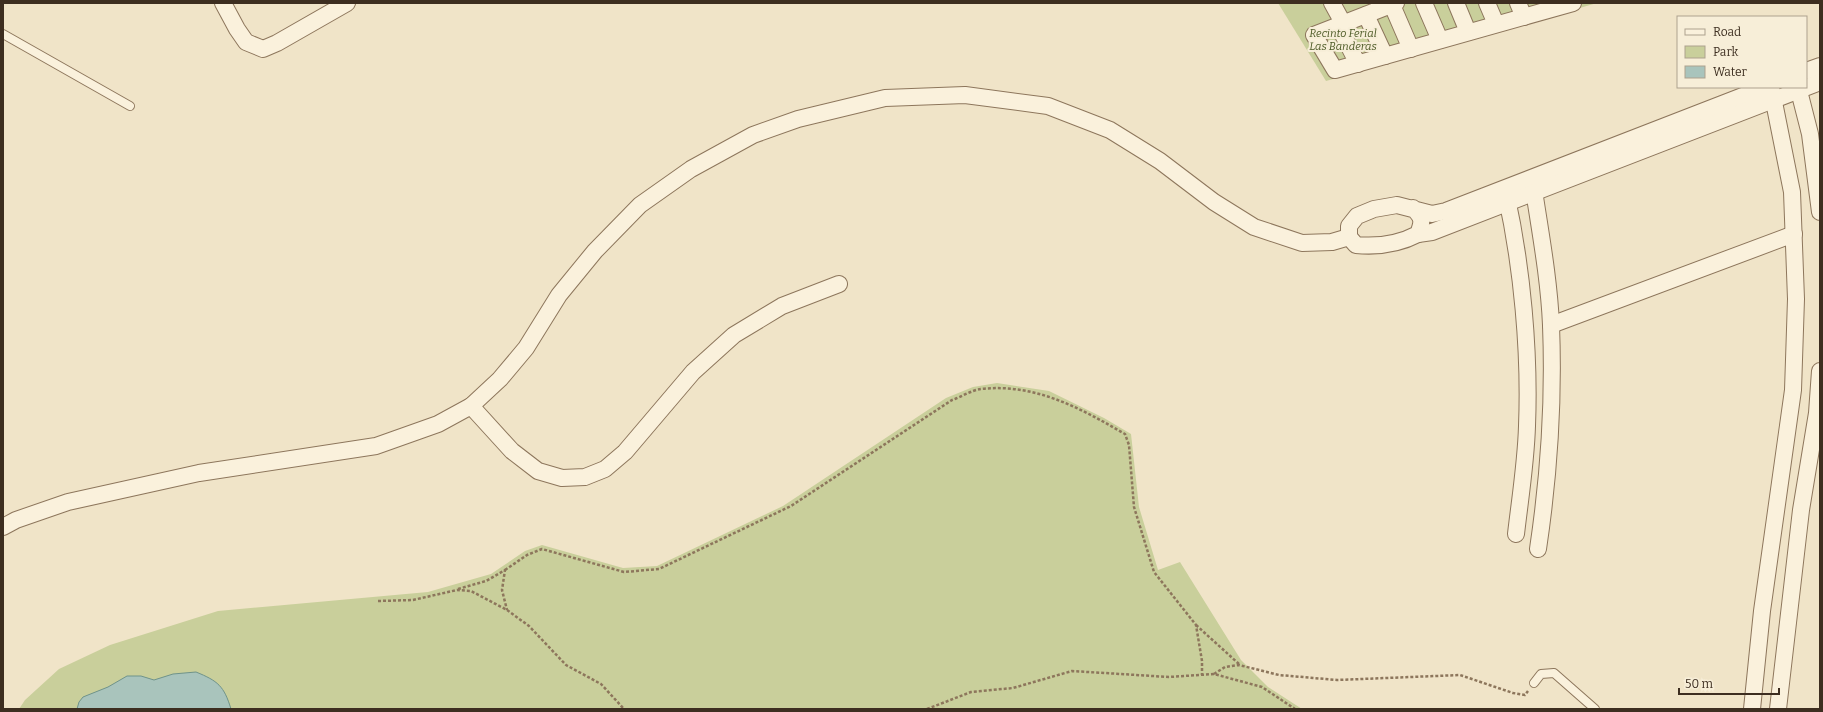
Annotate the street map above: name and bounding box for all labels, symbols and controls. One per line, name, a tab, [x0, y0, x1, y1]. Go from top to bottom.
legend	[1677, 16, 1807, 88]
text: Road	[1713, 25, 1741, 39]
park label: Recinto Ferial Las Banderas	[1309, 27, 1377, 53]
text: Park	[1713, 45, 1739, 59]
text: Water	[1713, 65, 1748, 79]
scale bar	[1679, 670, 1779, 696]
text: 50 m	[1685, 677, 1714, 691]

